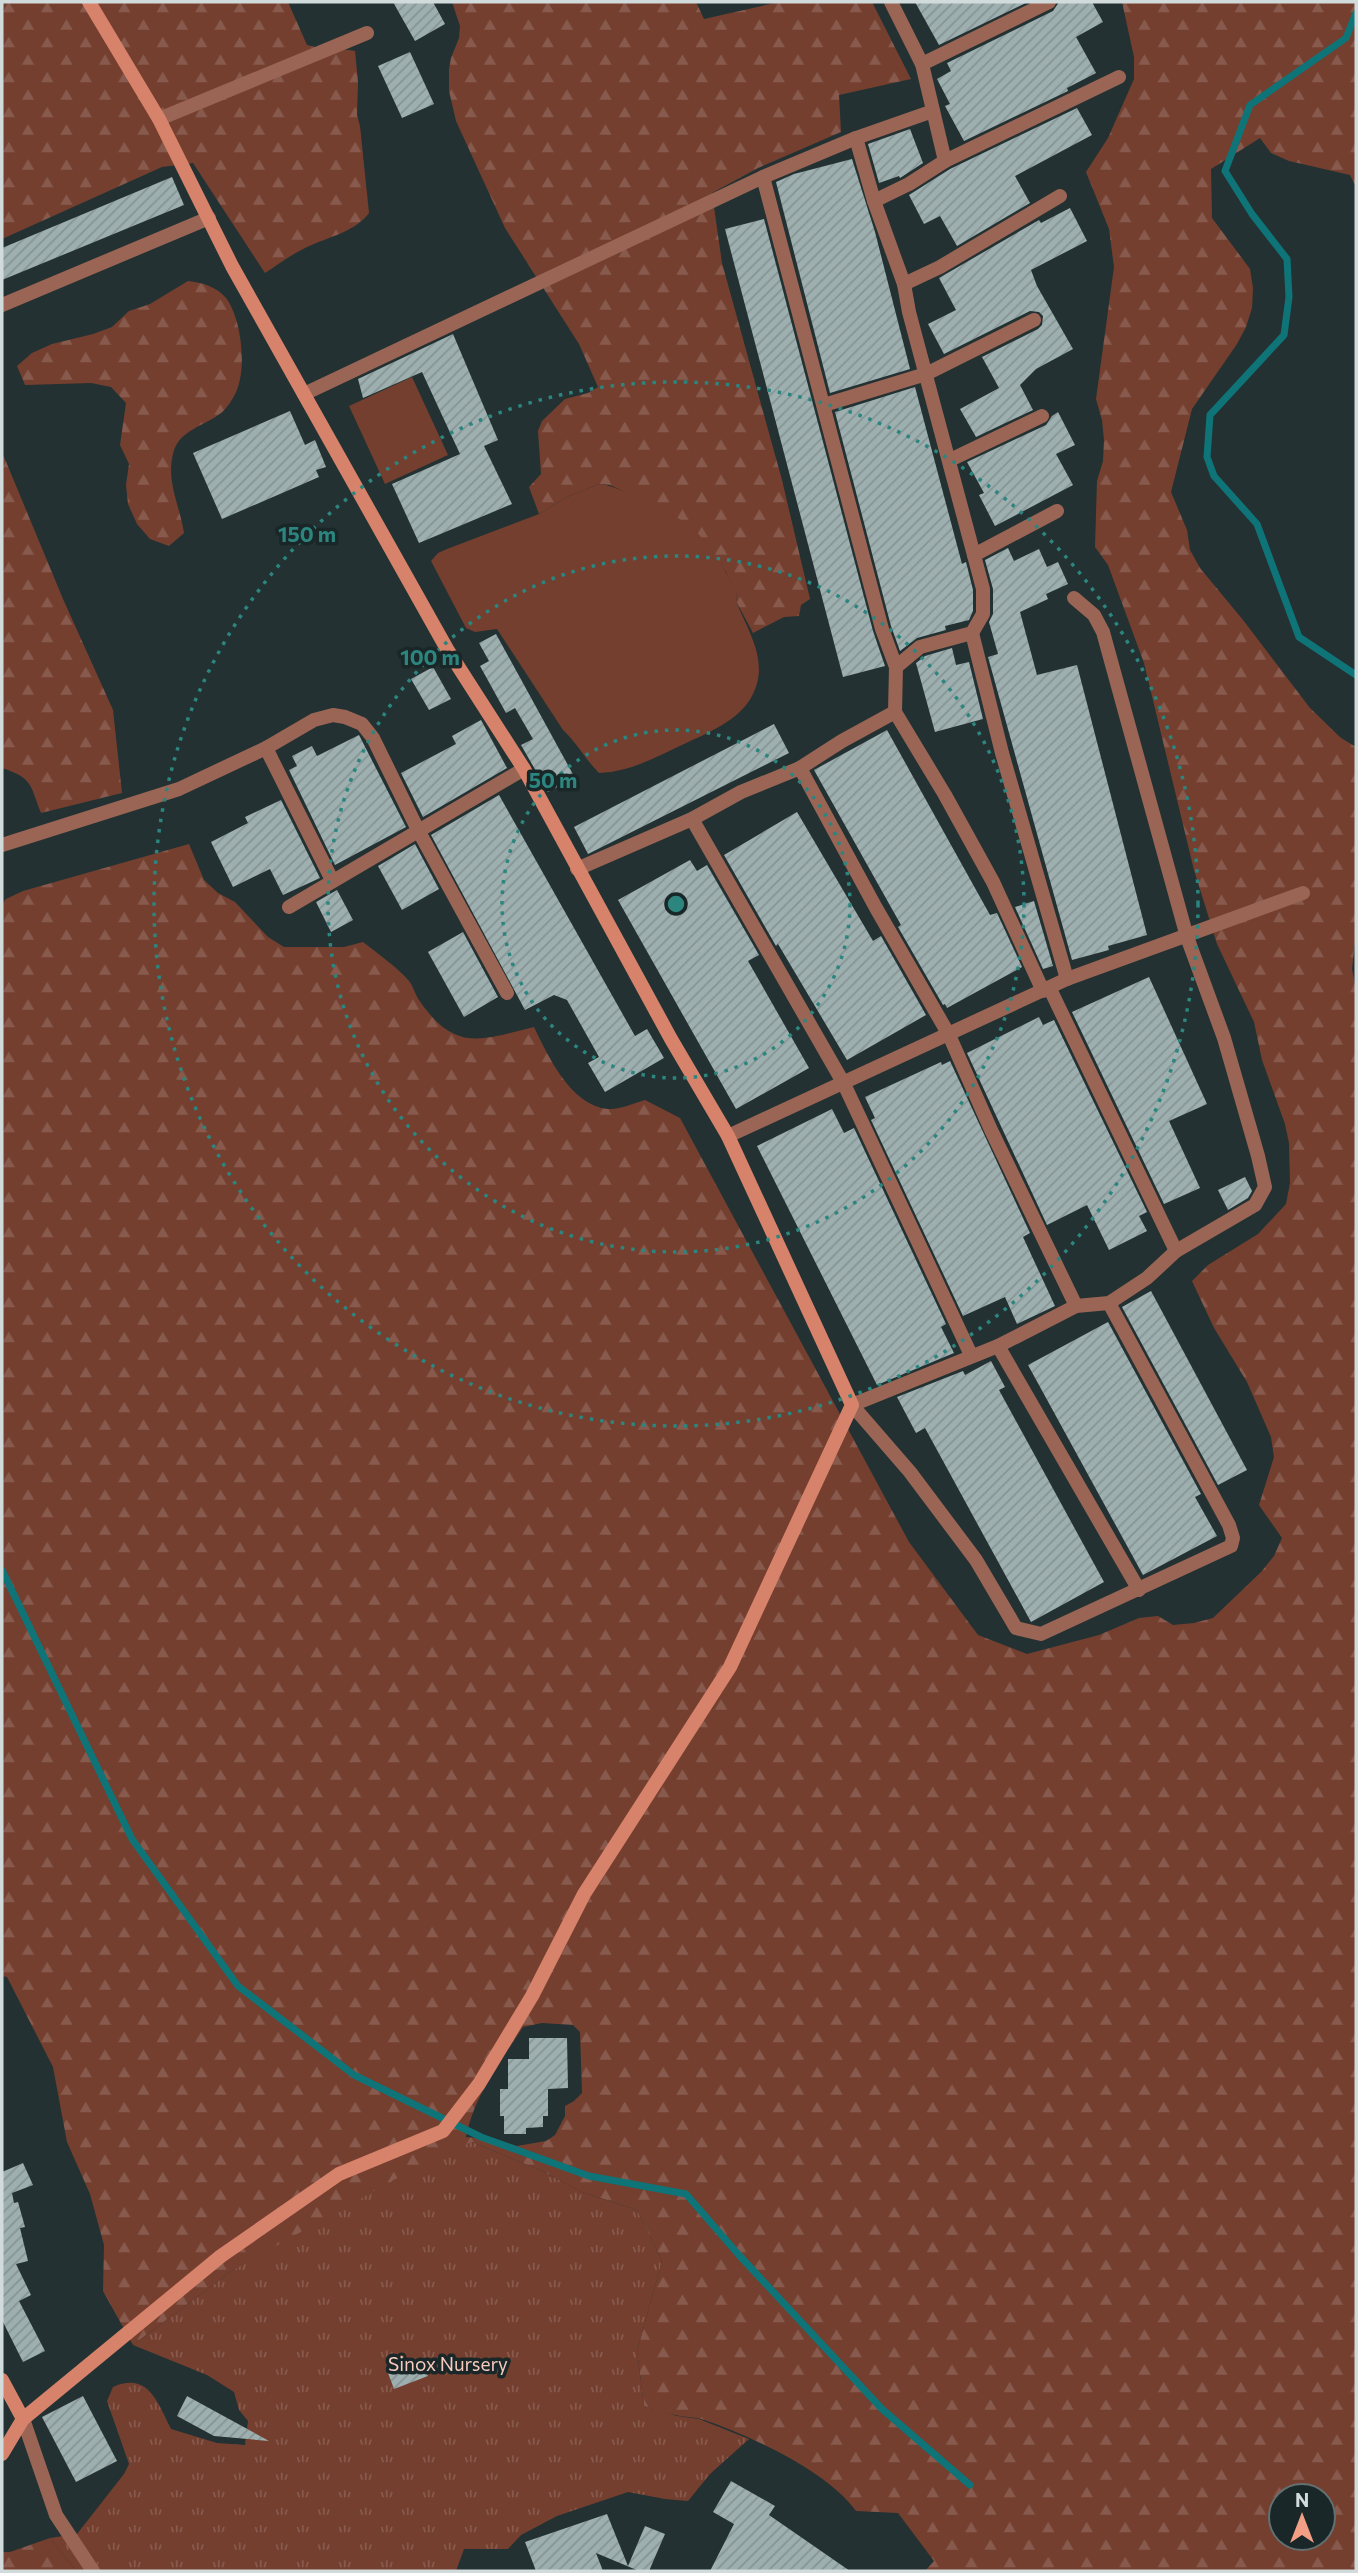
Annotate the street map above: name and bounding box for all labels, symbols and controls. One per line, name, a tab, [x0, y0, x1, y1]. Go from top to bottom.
text: 150 m	[278, 521, 336, 546]
text: 100 m	[400, 644, 460, 669]
text: 50 m	[529, 767, 577, 792]
centre of rings	[664, 892, 688, 916]
park label: Sinox Nursery	[388, 2352, 508, 2375]
north arrow	[1267, 2482, 1337, 2552]
text: N	[1295, 2488, 1309, 2511]

